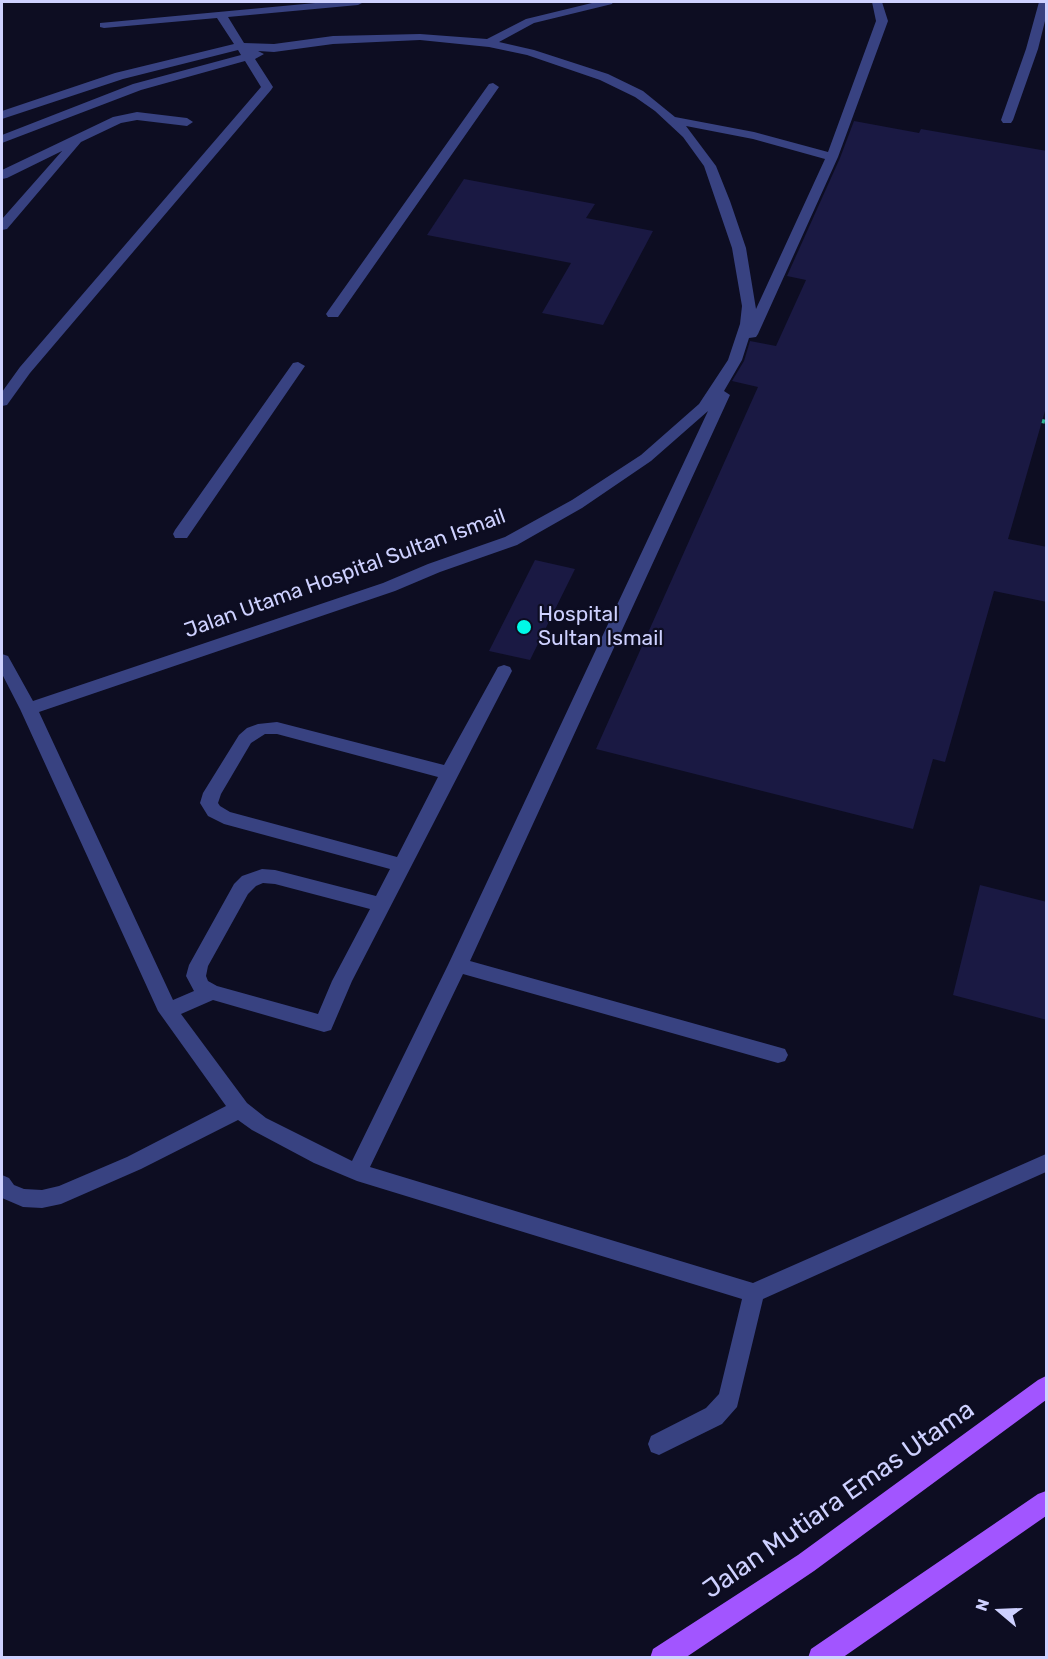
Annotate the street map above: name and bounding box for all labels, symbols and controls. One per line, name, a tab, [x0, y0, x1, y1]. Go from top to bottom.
street label: Jalan Utama Hospital Sultan Ismail	[181, 504, 509, 644]
place label: Hospital Sultan Ismail	[538, 602, 663, 652]
marker: Hospital Sultan Ismail	[515, 618, 533, 636]
street label: Jalan Mutiara Emas Utama	[697, 1394, 981, 1606]
north arrow	[970, 1581, 1030, 1641]
text: N	[972, 1596, 993, 1614]

